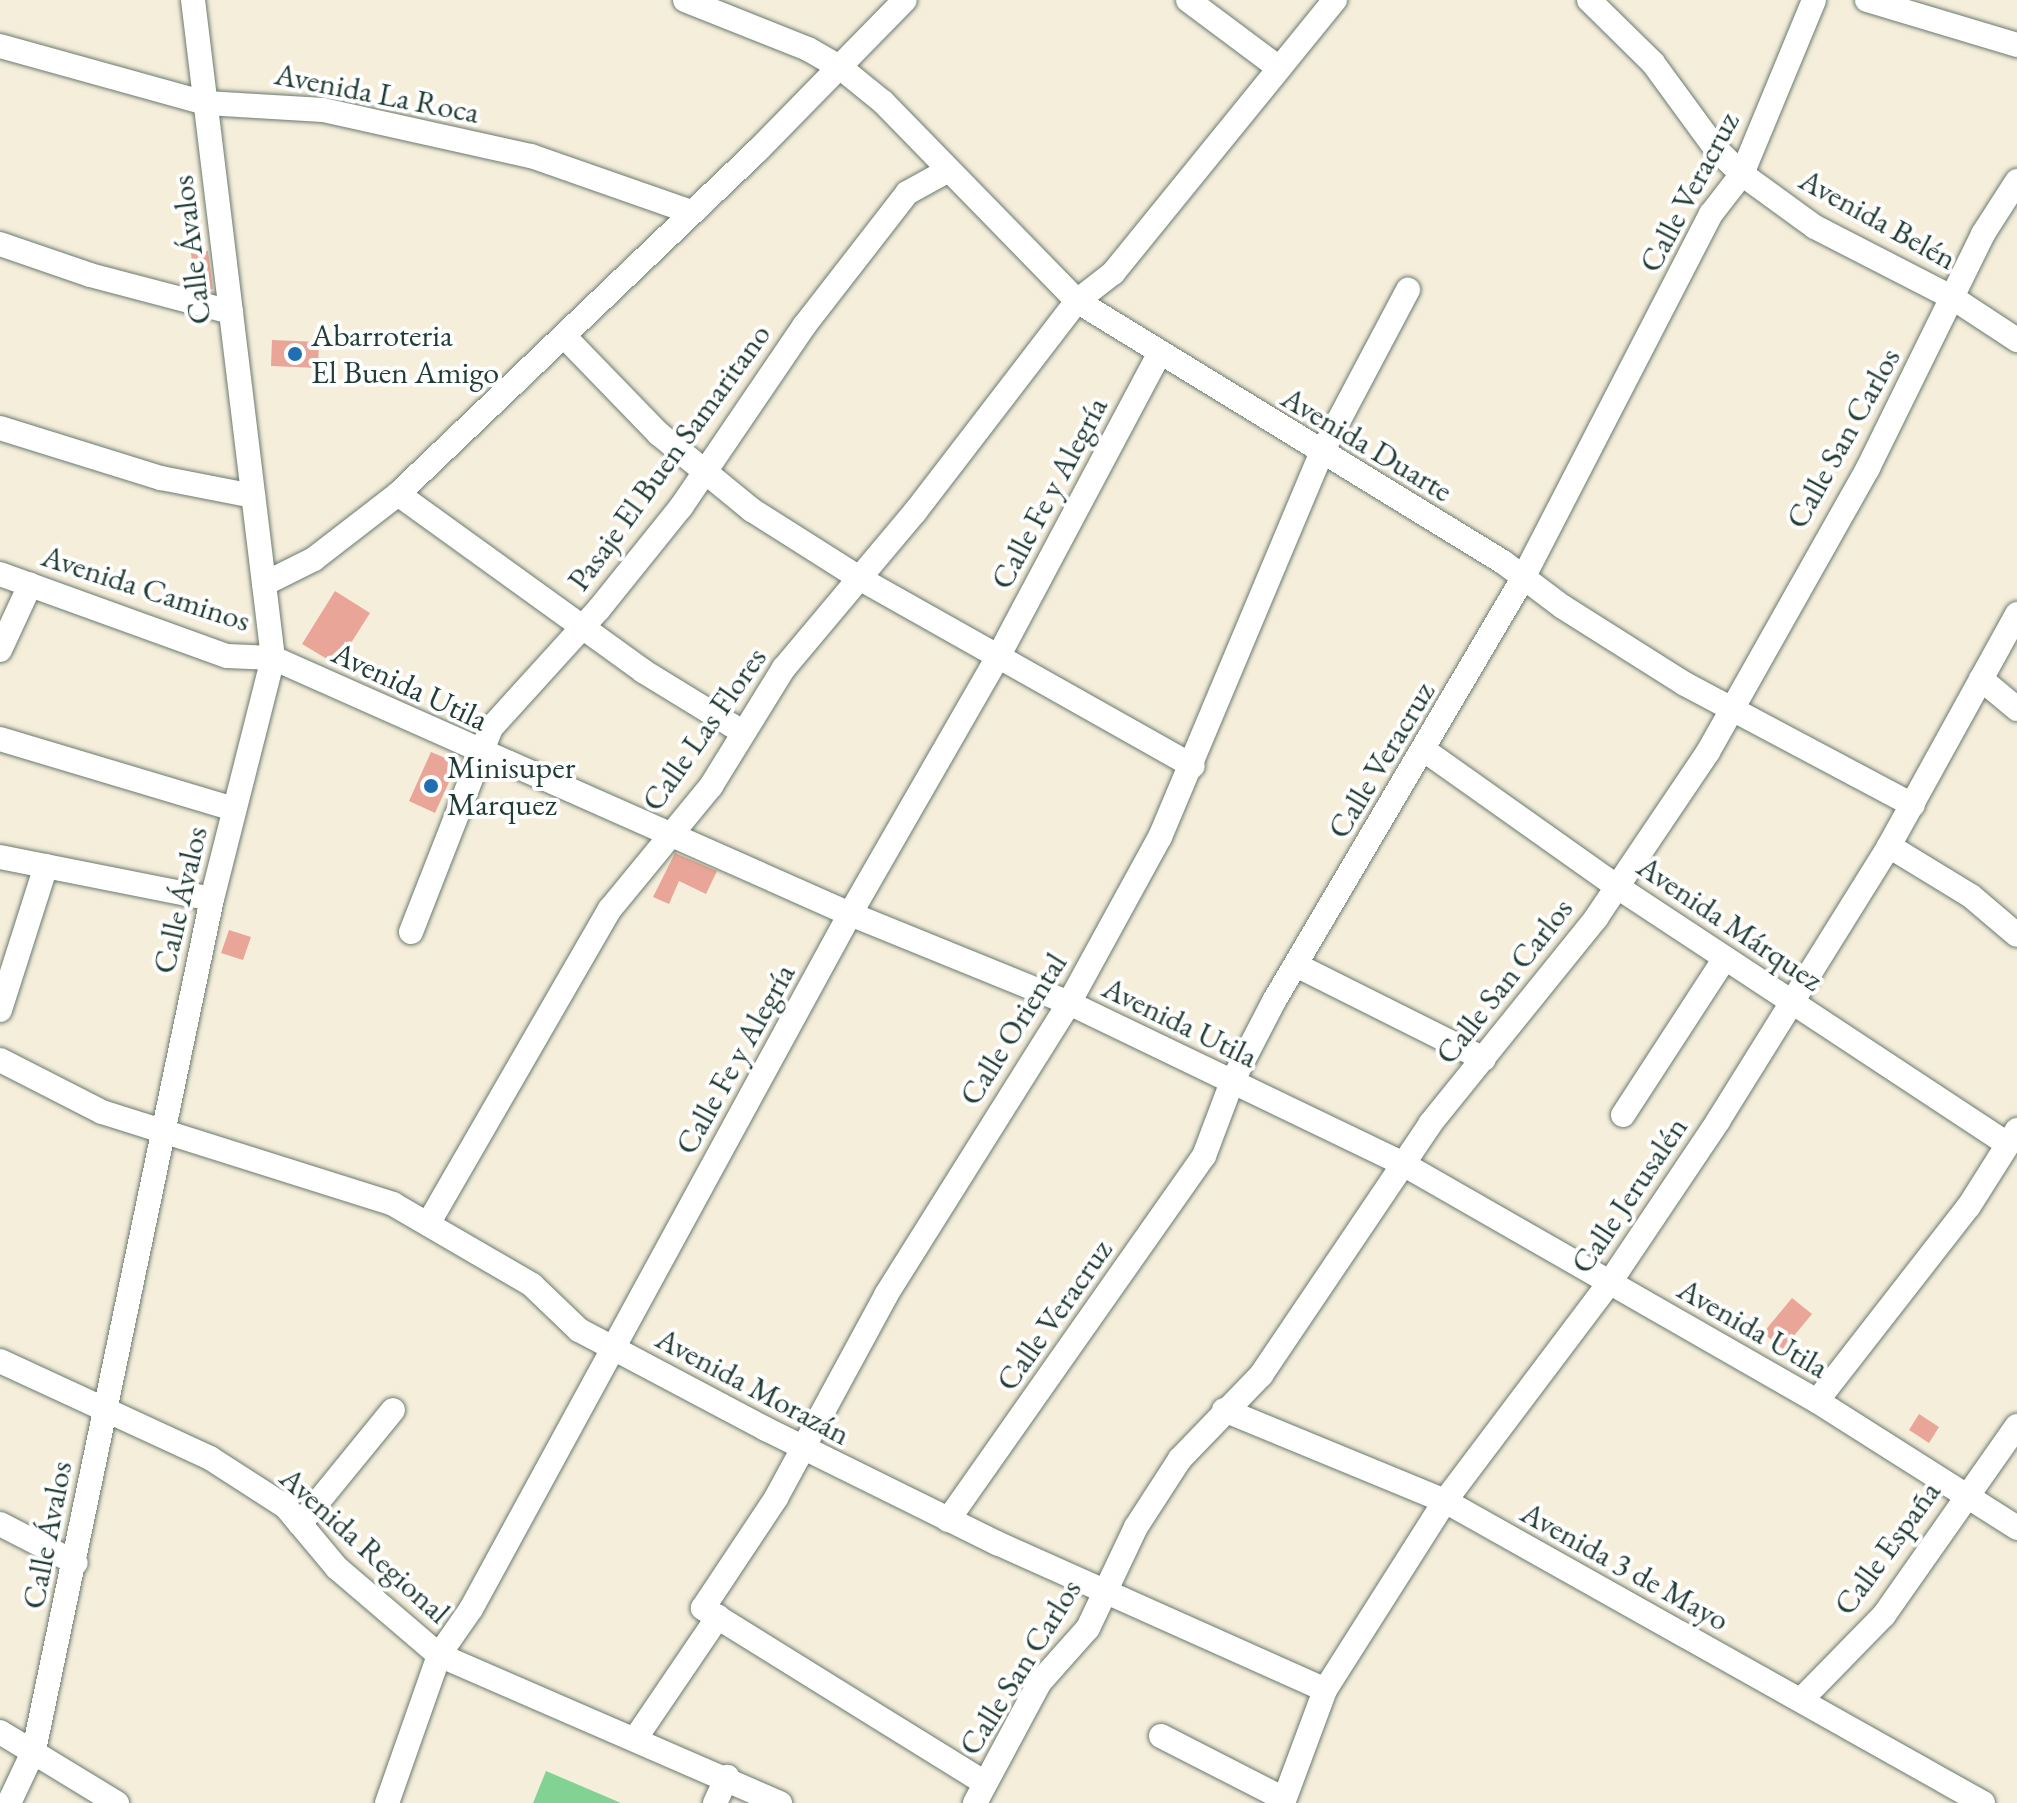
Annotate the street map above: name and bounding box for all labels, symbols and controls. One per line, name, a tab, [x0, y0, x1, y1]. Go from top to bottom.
street label: Avenida La Roca	[271, 54, 483, 132]
street label: Calle Veracruz	[1631, 105, 1747, 279]
street label: Avenida Belén	[1793, 160, 1963, 278]
street label: Calle Ávalos	[163, 173, 219, 327]
street label: Pasaje El Buen Samaritano	[559, 316, 779, 598]
place label: Abarroteria El Buen Amigo	[311, 317, 499, 392]
street label: Calle San Carlos	[1778, 341, 1908, 535]
marker: Abarroteria El Buen Amigo	[286, 345, 304, 363]
street label: Avenida Duarte	[1275, 378, 1459, 510]
street label: Calle Fe y Alegría	[982, 390, 1116, 596]
street label: Avenida Caminos	[37, 536, 255, 640]
street label: Avenida Utila	[326, 633, 494, 739]
street label: Calle Las Flores	[633, 640, 775, 818]
street label: Calle Veracruz	[1319, 675, 1443, 845]
place label: Minisuper Marquez	[447, 749, 575, 824]
marker: Minisuper Marquez	[422, 777, 440, 795]
street label: Calle Ávalos	[144, 823, 216, 977]
street label: Avenida Márquez	[1630, 847, 1830, 999]
street label: Calle San Carlos	[1427, 890, 1581, 1072]
street label: Calle Oriental	[951, 946, 1075, 1112]
street label: Calle Fe y Alegría	[667, 957, 803, 1161]
street label: Avenida Utila	[1096, 968, 1264, 1076]
street label: Calle Jerusalén	[1563, 1109, 1695, 1281]
street label: Calle Veracruz	[988, 1232, 1120, 1398]
street label: Avenida Utila	[1671, 1269, 1835, 1387]
street label: Avenida Morazán	[649, 1319, 857, 1453]
street label: Calle Ávalos	[14, 1458, 80, 1612]
street label: Avenida Regional	[272, 1458, 458, 1632]
street label: Calle España	[1825, 1473, 1949, 1623]
street label: Avenida 3 de Mayo	[1514, 1493, 1736, 1639]
street label: Calle San Carlos	[951, 1572, 1089, 1762]

